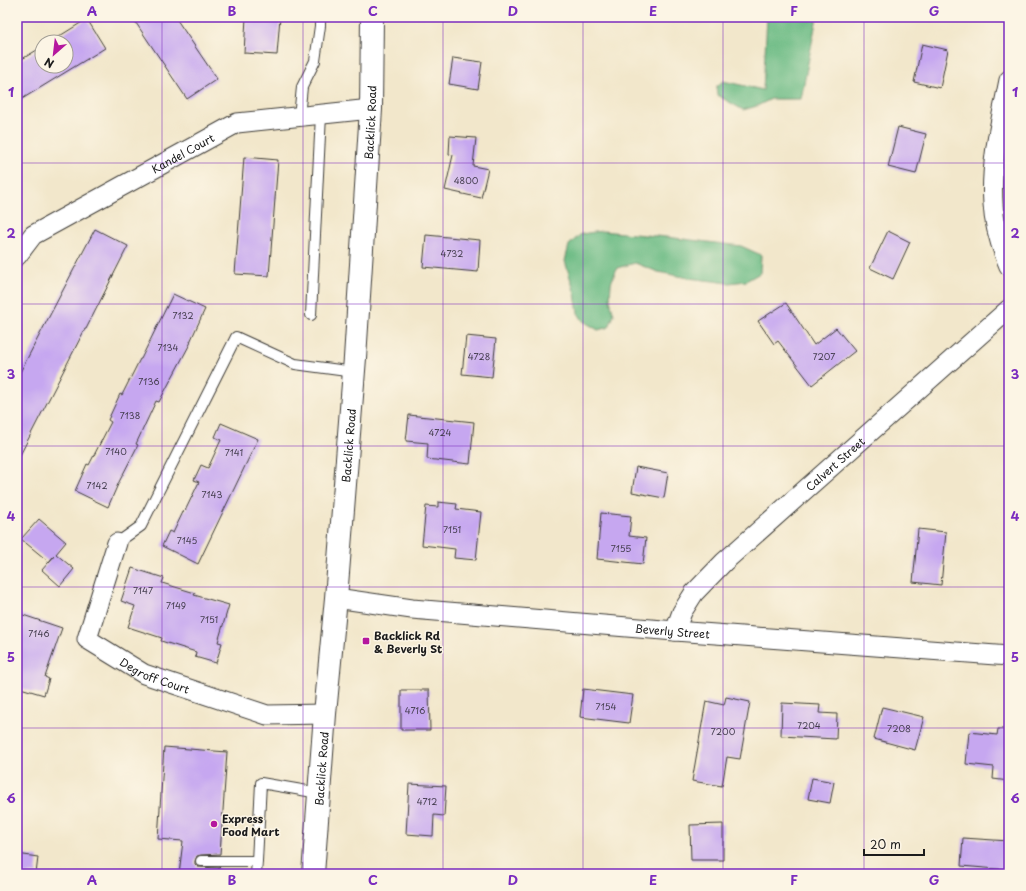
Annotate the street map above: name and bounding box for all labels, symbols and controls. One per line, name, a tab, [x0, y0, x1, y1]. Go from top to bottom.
text: A	[87, 1, 97, 20]
text: B	[228, 1, 237, 20]
text: C	[368, 1, 378, 20]
text: D	[508, 1, 518, 20]
text: E	[649, 1, 657, 20]
text: F	[790, 1, 798, 20]
text: G	[929, 1, 939, 20]
north arrow	[34, 34, 74, 74]
text: N	[41, 54, 57, 73]
text: 1	[8, 82, 14, 101]
text: 1	[1012, 82, 1018, 101]
street label: Backlick Road	[359, 85, 380, 160]
street label: Kandel Court	[148, 129, 217, 177]
house number: 4800	[454, 173, 479, 187]
text: 2	[6, 223, 16, 242]
text: 2	[1010, 223, 1020, 242]
house number: 4732	[441, 246, 463, 260]
house number: 7132	[172, 308, 194, 322]
house number: 7134	[157, 340, 179, 354]
house number: 4728	[468, 349, 490, 363]
house number: 7207	[813, 349, 835, 363]
text: 3	[7, 364, 16, 383]
text: 3	[1011, 364, 1020, 383]
house number: 7136	[138, 374, 160, 388]
house number: 7138	[120, 408, 140, 422]
street label: Backlick Road	[337, 408, 359, 483]
house number: 4724	[429, 425, 451, 439]
street label: Calvert Street	[801, 432, 868, 495]
house number: 7140	[105, 444, 127, 458]
house number: 7141	[225, 445, 243, 459]
house number: 7142	[86, 478, 108, 492]
house number: 7143	[202, 487, 222, 501]
text: 4	[7, 506, 16, 525]
text: 4	[1011, 506, 1020, 525]
house number: 7151	[443, 522, 461, 536]
house number: 7145	[177, 533, 198, 547]
house number: 7155	[611, 541, 631, 555]
house number: 7147	[133, 583, 153, 597]
house number: 7149	[166, 598, 186, 612]
house number: 7151	[200, 612, 218, 626]
street label: Beverly Street	[634, 619, 711, 642]
house number: 7146	[28, 626, 50, 640]
place label: Backlick Rd & Beverly St	[374, 627, 442, 657]
marker: Backlick Rd & Beverly St	[361, 636, 371, 646]
text: 5	[7, 647, 15, 666]
text: 5	[1011, 647, 1019, 666]
street label: Degroff Court	[117, 653, 192, 697]
house number: 7154	[596, 699, 617, 713]
house number: 4716	[405, 703, 425, 717]
house number: 7204	[797, 718, 821, 732]
house number: 7208	[887, 721, 911, 735]
house number: 7200	[711, 724, 736, 738]
street label: Backlick Road	[310, 731, 332, 806]
text: 6	[6, 788, 16, 807]
text: 6	[1010, 788, 1020, 807]
house number: 4712	[417, 794, 437, 808]
place label: Express Food Mart	[222, 810, 279, 840]
marker: Express Food Mart	[209, 819, 219, 829]
scale bar	[864, 831, 924, 857]
text: 20 m	[870, 835, 901, 853]
text: A	[87, 870, 97, 889]
text: B	[228, 870, 237, 889]
text: C	[368, 870, 378, 889]
text: D	[508, 870, 518, 889]
text: E	[649, 870, 657, 889]
text: F	[790, 870, 798, 889]
text: G	[929, 870, 939, 889]

